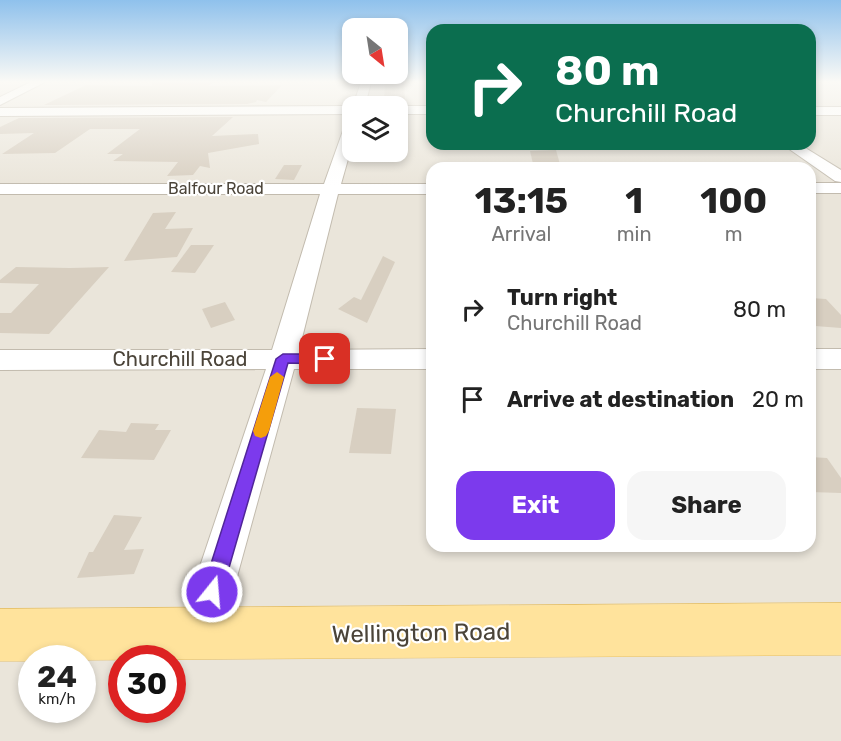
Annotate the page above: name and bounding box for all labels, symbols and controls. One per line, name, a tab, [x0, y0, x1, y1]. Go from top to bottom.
north arrow	[342, 18, 408, 84]
map controls	[342, 18, 408, 162]
text: 80 m	[555, 46, 659, 96]
icon: right	[456, 48, 534, 126]
button: layers	[342, 96, 408, 162]
text: Churchill Road	[555, 97, 737, 129]
street label: Balfour Road	[168, 179, 264, 198]
text: 13:15	[475, 179, 568, 222]
text: 1	[625, 179, 643, 222]
text: 100	[700, 179, 767, 222]
text: Arrival	[491, 222, 551, 246]
text: min	[617, 222, 652, 246]
text: m	[725, 222, 743, 246]
text: Turn right	[507, 284, 617, 311]
icon: right	[456, 293, 489, 326]
text: 80 m	[733, 296, 786, 323]
text: Churchill Road	[507, 311, 642, 335]
pin	[299, 333, 350, 384]
icon: arrive	[308, 342, 341, 375]
street label: Churchill Road	[112, 347, 248, 371]
icon: arrive	[456, 383, 489, 416]
text: Arrive at destination	[507, 386, 734, 413]
text: 20 m	[752, 386, 804, 413]
button: Exit	[456, 471, 615, 540]
button: Share	[627, 471, 786, 540]
position arrow	[180, 560, 244, 624]
street label: Wellington Road	[331, 617, 511, 649]
speed limit sign: 30	[108, 645, 186, 723]
text: 24	[37, 659, 77, 695]
text: km/h	[38, 690, 76, 708]

